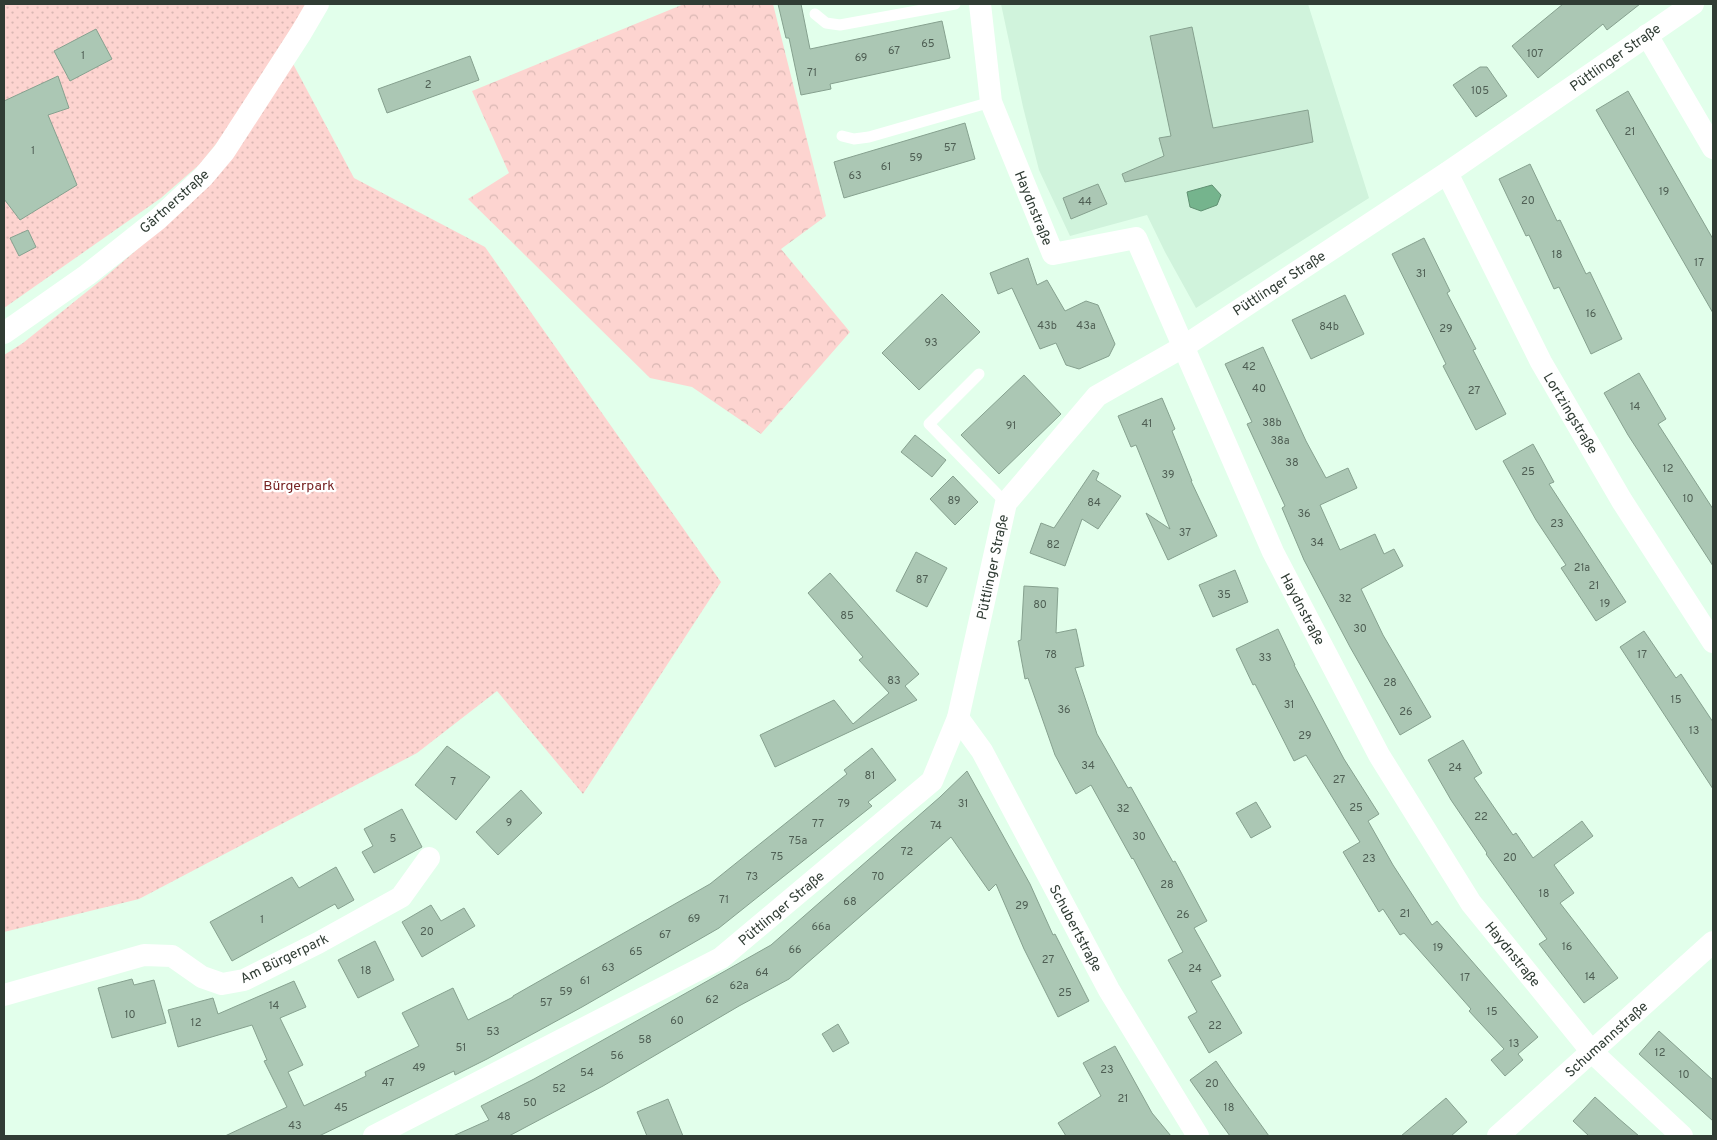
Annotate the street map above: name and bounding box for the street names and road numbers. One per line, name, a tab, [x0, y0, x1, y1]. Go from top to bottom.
street label: Püttlinger Straße	[1567, 21, 1665, 96]
street label: Gärtnerstraße	[137, 167, 213, 238]
street label: Haydnstraße	[1010, 169, 1055, 248]
street label: Püttlinger Straße	[1230, 248, 1329, 321]
street label: Lortzingstraße	[1539, 370, 1601, 458]
street label: Püttlinger Straße	[974, 513, 1013, 621]
street label: Haydnstraße	[1276, 571, 1328, 648]
street label: Püttlinger Straße	[735, 868, 828, 950]
street label: Schubertstraße	[1045, 882, 1105, 975]
street label: Haydnstraße	[1480, 919, 1543, 991]
street label: Am Bürgerpark	[238, 931, 332, 988]
street label: Schumannstraße	[1562, 999, 1652, 1082]

